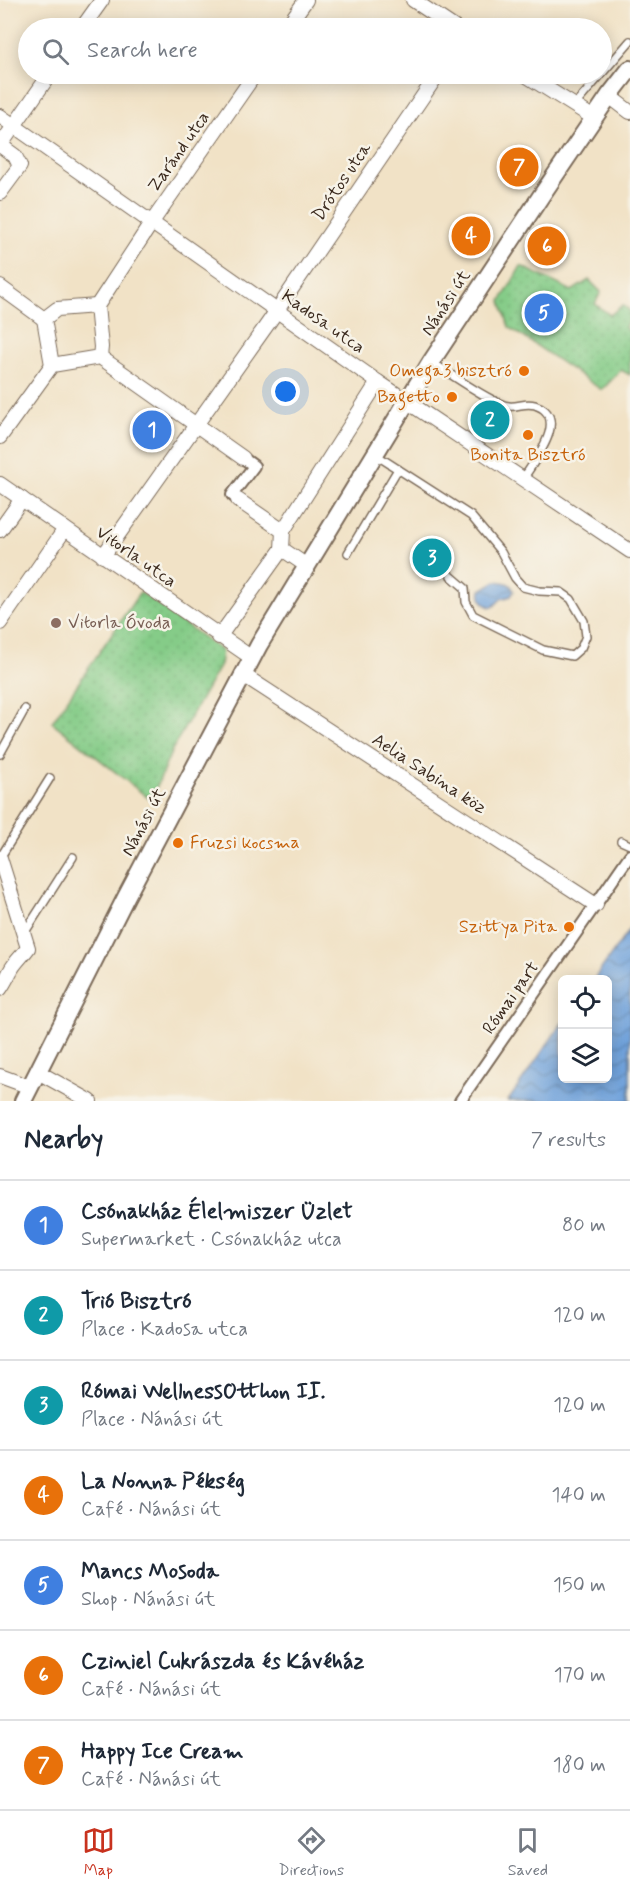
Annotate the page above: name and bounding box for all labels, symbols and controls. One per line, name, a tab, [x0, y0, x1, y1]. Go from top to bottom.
search box	[18, 18, 612, 84]
icon: search	[39, 35, 72, 68]
text: Search here	[87, 37, 198, 65]
street label: Zaránd utca	[142, 107, 216, 197]
street label: Drótos utca	[307, 138, 377, 226]
pin: 7	[500, 144, 538, 190]
pin: 4	[452, 214, 490, 258]
pin: 6	[528, 224, 566, 268]
street label: Nánási út	[416, 265, 477, 341]
street label: Kadosa utca	[276, 284, 370, 360]
pin: 5	[524, 290, 564, 336]
place label: Omega3 bisztró	[389, 359, 512, 385]
marker: Omega3 bisztró	[517, 364, 531, 378]
your location	[271, 377, 300, 406]
place label: Bagetto	[377, 385, 440, 411]
marker: Bagetto	[445, 390, 459, 404]
pin: 2	[470, 398, 510, 442]
pin: 1	[132, 408, 172, 452]
marker: Bonita Bisztró	[521, 428, 535, 442]
place label: Bonita Bisztró	[470, 443, 586, 467]
street label: Vitorla utca	[91, 520, 181, 594]
pin: 3	[412, 536, 452, 580]
place label: Vitorla Óvoda	[68, 611, 171, 635]
marker: Vitorla Óvoda	[49, 616, 63, 630]
street label: Aelia Sabina köz	[367, 728, 491, 820]
street label: Nánási út	[116, 783, 172, 860]
place label: Fruzsi kocsma	[190, 831, 300, 855]
marker: Fruzsi kocsma	[171, 836, 185, 850]
place label: Szittya Pita	[459, 915, 557, 939]
marker: Szittya Pita	[562, 920, 576, 934]
street label: Római part	[477, 957, 545, 1039]
map controls	[558, 975, 612, 1083]
button: locate	[558, 975, 612, 1029]
button: layers	[558, 1029, 612, 1083]
text: Nearby	[24, 1123, 103, 1157]
text: 7 results	[531, 1127, 606, 1154]
text: Csónakház Élelmiszer Üzlet	[81, 1198, 353, 1226]
text: 1	[39, 1212, 48, 1239]
text: 80 m	[562, 1212, 606, 1239]
text: Supermarket · Csónakház utca	[81, 1226, 342, 1253]
text: Trió Bisztró	[81, 1288, 192, 1316]
text: 2	[39, 1302, 48, 1329]
text: 120 m	[553, 1302, 606, 1329]
text: Place · Kadosa utca	[81, 1316, 248, 1343]
text: Római WellnessOtthon II.	[81, 1378, 325, 1406]
text: 3	[39, 1392, 48, 1419]
text: 120 m	[553, 1392, 606, 1419]
text: Place · Nánási út	[81, 1406, 223, 1433]
text: La Nonna Pékség	[81, 1468, 245, 1496]
text: 4	[38, 1482, 49, 1509]
text: 140 m	[552, 1482, 606, 1509]
text: Café · Nánási út	[81, 1496, 221, 1523]
text: Mancs Mosoda	[81, 1558, 219, 1586]
text: 5	[38, 1572, 50, 1599]
text: 150 m	[553, 1572, 606, 1599]
text: Shop · Nánási út	[81, 1586, 216, 1613]
text: Cziniel Cukrászda és Kávéház	[81, 1648, 364, 1676]
text: 6	[38, 1662, 49, 1689]
text: 170 m	[554, 1662, 606, 1689]
text: Café · Nánási út	[81, 1676, 221, 1703]
text: Happy Ice Cream	[81, 1738, 244, 1766]
text: 7	[37, 1752, 50, 1779]
text: 180 m	[553, 1752, 606, 1779]
text: Café · Nánási út	[81, 1766, 221, 1793]
tab: Map	[82, 1824, 115, 1881]
tab: Directions	[278, 1824, 344, 1881]
tab: Saved	[508, 1824, 548, 1881]

